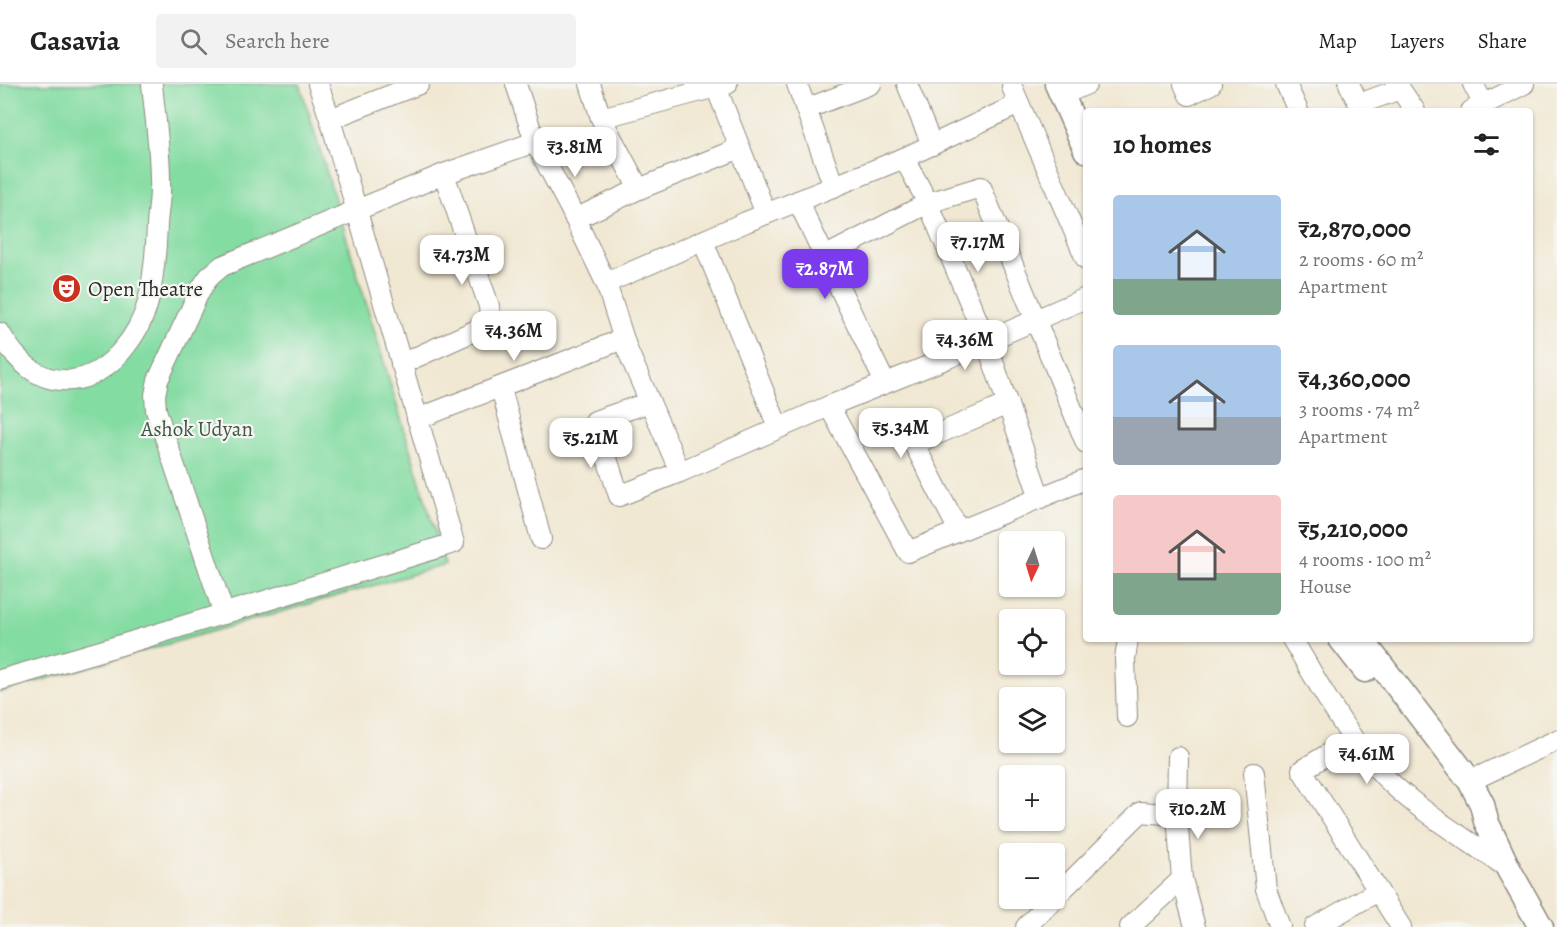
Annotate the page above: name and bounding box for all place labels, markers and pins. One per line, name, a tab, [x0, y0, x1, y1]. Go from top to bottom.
pin: ₹3.81M	[526, 127, 624, 178]
pin: ₹7.17M	[929, 222, 1027, 273]
pin: ₹4.73M	[413, 235, 511, 286]
pin: ₹2.87M	[776, 249, 874, 300]
theatre icon: Open Theatre	[51, 273, 83, 305]
place label: Open Theatre	[88, 275, 203, 303]
pin: ₹4.36M	[465, 311, 563, 362]
pin: ₹4.36M	[916, 320, 1014, 371]
pin: ₹5.34M	[852, 408, 950, 459]
pin: ₹5.21M	[542, 418, 640, 469]
pin: ₹4.61M	[1318, 734, 1416, 785]
pin: ₹10.2M	[1149, 789, 1247, 840]

